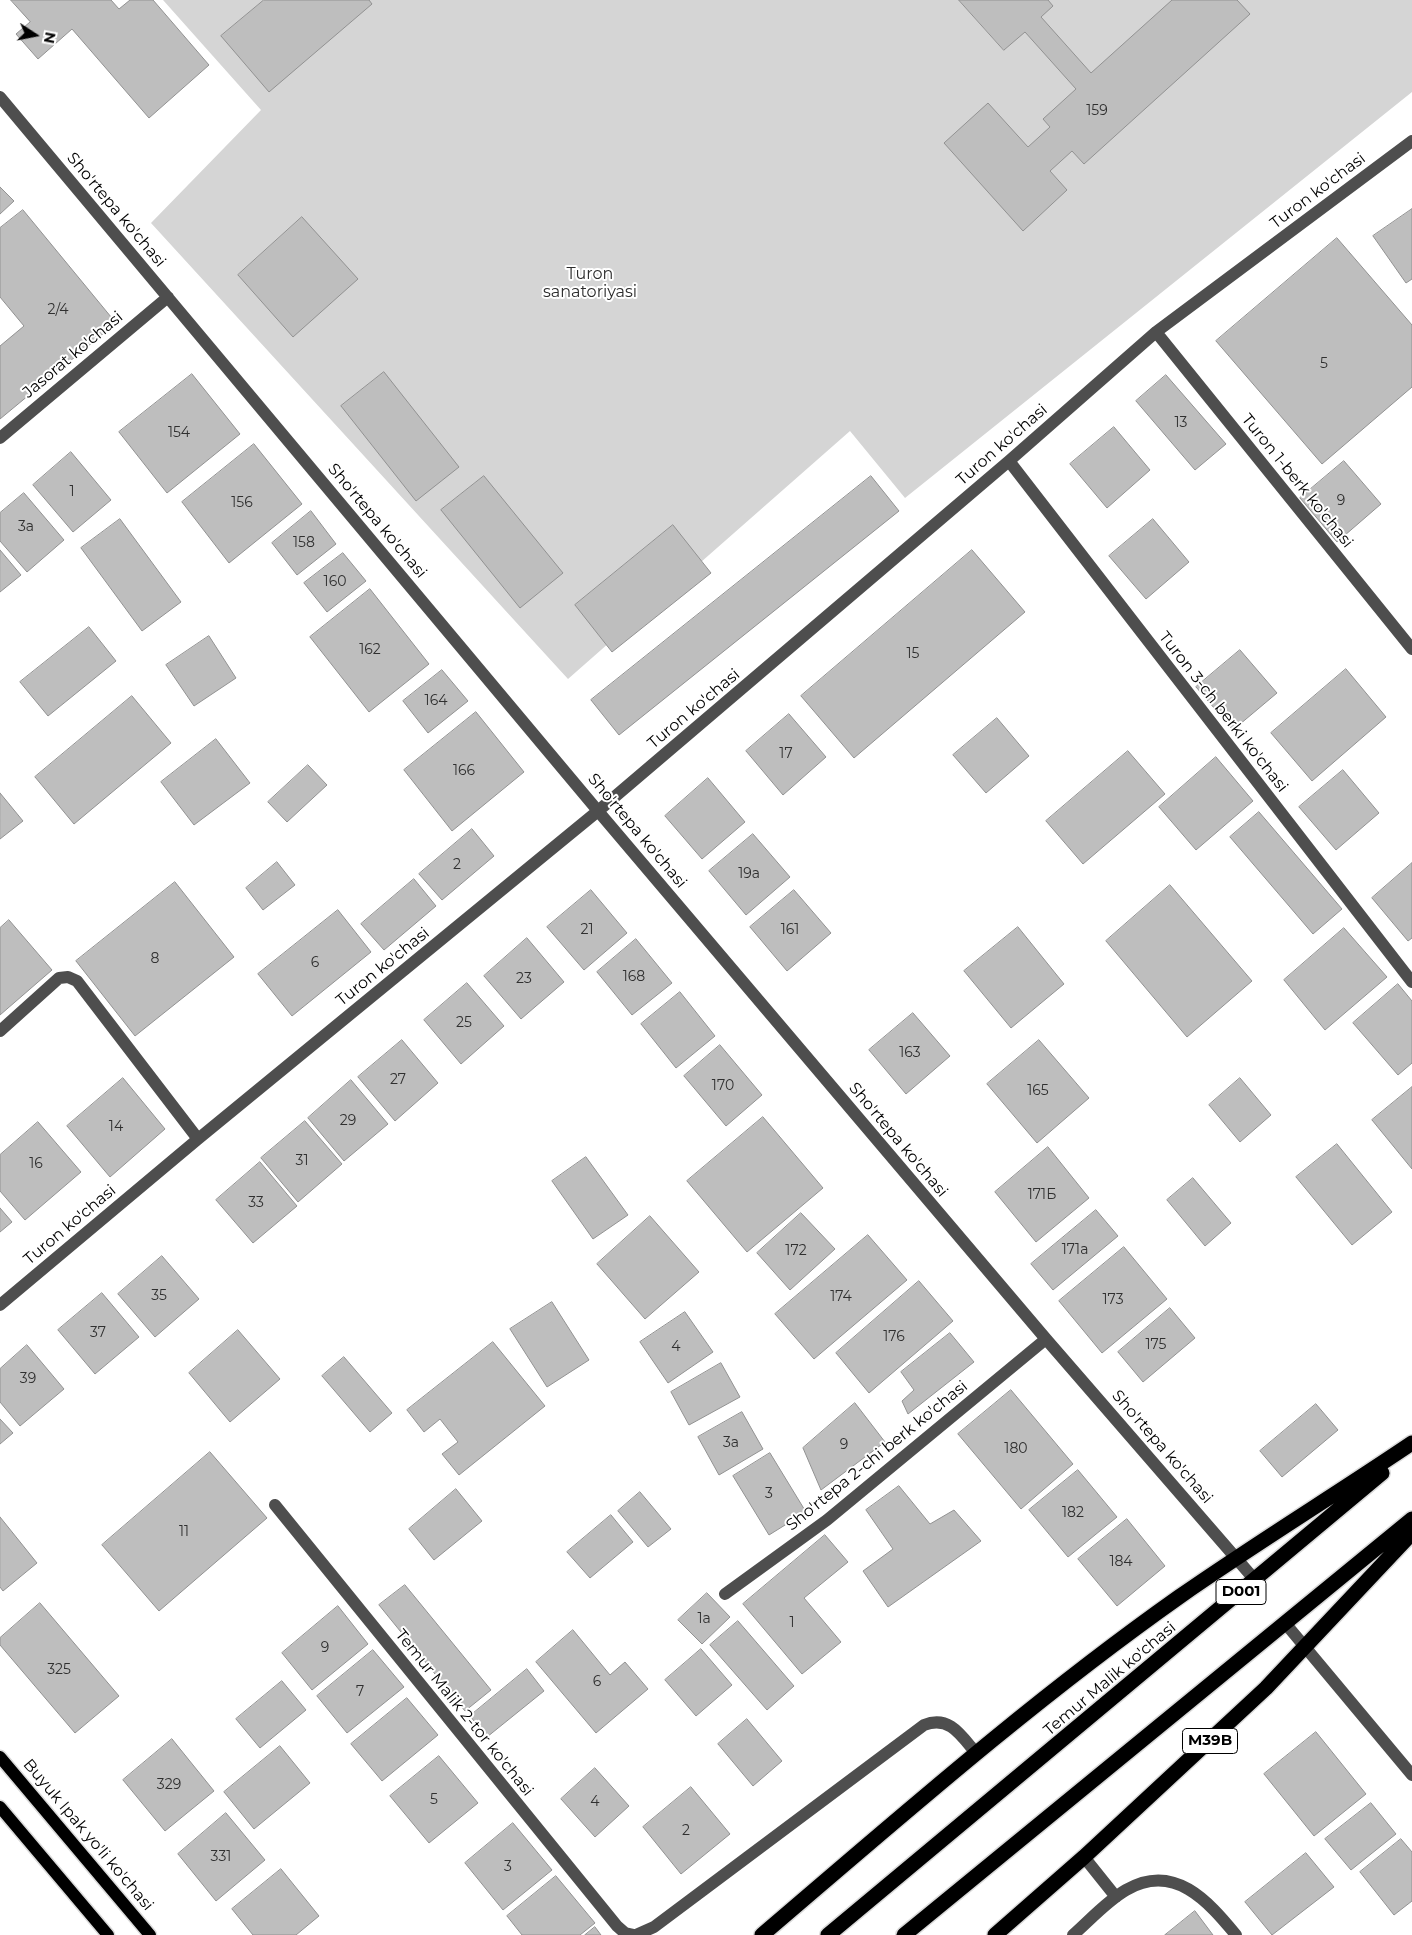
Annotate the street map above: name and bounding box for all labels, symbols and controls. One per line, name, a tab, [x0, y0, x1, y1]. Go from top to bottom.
north arrow	[10, 10, 60, 60]
text: N	[40, 31, 60, 45]
house number: 159	[1086, 103, 1108, 119]
street label: Sho'rtepa ko'chasi	[62, 149, 170, 271]
street label: Turon ko'chasi	[1267, 149, 1369, 233]
park label: Turon sanatoriyasi	[543, 264, 637, 302]
house number: 2/4	[47, 302, 69, 318]
street label: Jasorat ko'chasi	[19, 308, 127, 402]
house number: 5	[1320, 356, 1328, 372]
street label: Turon ko'chasi	[953, 400, 1051, 490]
street label: Turon 1-berk ko'chasi	[1237, 410, 1357, 552]
house number: 13	[1175, 415, 1187, 431]
house number: 154	[168, 425, 190, 441]
street label: Sho'rtepa ko'chasi	[323, 460, 431, 582]
house number: 1	[69, 484, 75, 500]
house number: 9	[1337, 493, 1345, 509]
house number: 156	[231, 495, 253, 511]
house number: 3а	[18, 519, 34, 535]
house number: 158	[293, 535, 315, 551]
house number: 160	[324, 574, 346, 590]
street label: Turon 3-ch berki ko'chasi	[1154, 628, 1292, 796]
house number: 162	[359, 642, 381, 658]
house number: 15	[907, 646, 919, 662]
street label: Turon ko'chasi	[644, 665, 744, 753]
house number: 164	[425, 693, 447, 709]
house number: 17	[779, 746, 793, 762]
house number: 166	[453, 763, 475, 779]
street label: Sho'rtepa ko'chasi	[583, 770, 691, 892]
house number: 2	[453, 857, 461, 873]
house number: 19а	[738, 866, 760, 882]
house number: 21	[580, 922, 594, 938]
house number: 161	[781, 922, 799, 938]
street label: Turon ko'chasi	[333, 924, 433, 1010]
house number: 8	[151, 951, 159, 967]
house number: 6	[311, 955, 319, 971]
house number: 168	[623, 969, 645, 985]
house number: 23	[516, 971, 532, 987]
house number: 25	[456, 1015, 472, 1031]
house number: 163	[899, 1045, 921, 1061]
house number: 27	[390, 1072, 406, 1088]
house number: 170	[712, 1078, 734, 1094]
street label: Sho'rtepa ko'chasi	[844, 1079, 952, 1201]
house number: 165	[1027, 1083, 1049, 1099]
house number: 29	[340, 1113, 356, 1129]
house number: 14	[109, 1119, 123, 1135]
house number: 31	[296, 1153, 308, 1169]
house number: 16	[29, 1156, 43, 1172]
street label: Turon ko'chasi	[20, 1181, 120, 1269]
house number: 171Б	[1028, 1187, 1056, 1203]
house number: 33	[248, 1195, 264, 1211]
house number: 171а	[1062, 1242, 1088, 1258]
house number: 172	[785, 1243, 807, 1259]
house number: 35	[151, 1288, 167, 1304]
house number: 174	[830, 1289, 852, 1305]
house number: 173	[1102, 1292, 1124, 1308]
house number: 37	[90, 1325, 106, 1341]
house number: 176	[883, 1329, 905, 1345]
house number: 175	[1146, 1337, 1166, 1353]
house number: 4	[671, 1339, 681, 1355]
house number: 39	[20, 1371, 36, 1387]
street label: Sho'rtepa 2-chi berk ko'chasi	[782, 1377, 972, 1535]
street label: Sho'rtepa ko'chasi	[1108, 1386, 1216, 1508]
house number: 3а	[723, 1435, 739, 1451]
house number: 9	[840, 1437, 848, 1453]
house number: 180	[1004, 1441, 1028, 1457]
house number: 3	[765, 1486, 773, 1502]
house number: 182	[1062, 1505, 1084, 1521]
house number: 11	[179, 1524, 189, 1540]
house number: 184	[1109, 1554, 1133, 1570]
road number: D001	[1216, 1580, 1266, 1604]
house number: 1а	[697, 1611, 711, 1627]
house number: 1	[789, 1615, 795, 1631]
street label: Temur Malik ko'chasi	[1040, 1618, 1180, 1740]
street label: Temur Malik 2-tor ko'chasi	[391, 1626, 537, 1800]
house number: 9	[321, 1640, 329, 1656]
house number: 325	[47, 1662, 71, 1678]
house number: 6	[593, 1674, 601, 1690]
house number: 7	[356, 1684, 364, 1700]
road number: M39B	[1182, 1728, 1238, 1754]
street label: Buyuk Ipak yo'li ko'chasi	[19, 1755, 157, 1915]
house number: 329	[157, 1777, 181, 1793]
house number: 5	[430, 1792, 438, 1808]
house number: 4	[590, 1794, 600, 1810]
house number: 2	[682, 1823, 690, 1839]
house number: 331	[211, 1849, 231, 1865]
house number: 3	[504, 1859, 512, 1875]

